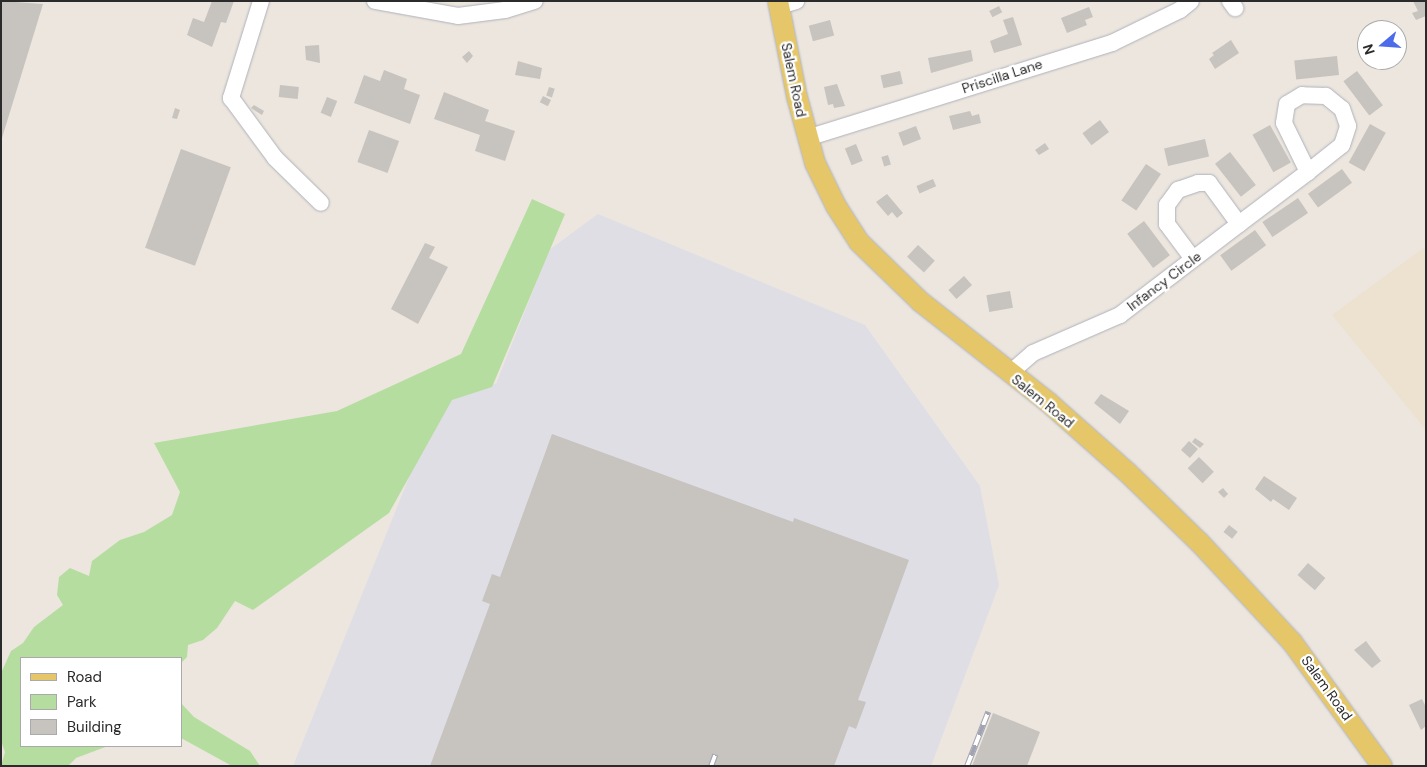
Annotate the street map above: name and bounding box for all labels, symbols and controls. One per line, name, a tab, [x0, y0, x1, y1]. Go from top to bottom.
north arrow	[1357, 20, 1407, 70]
street label: Salem Road	[778, 41, 810, 119]
text: N	[1359, 42, 1379, 57]
street label: Priscilla Lane	[960, 55, 1044, 97]
street label: Infancy Circle	[1124, 248, 1204, 314]
street label: Salem Road	[1008, 371, 1078, 431]
street label: Salem Road	[1298, 652, 1356, 724]
legend	[20, 657, 182, 747]
text: Road	[67, 667, 102, 687]
text: Park	[67, 692, 97, 712]
text: Building	[67, 717, 122, 737]

